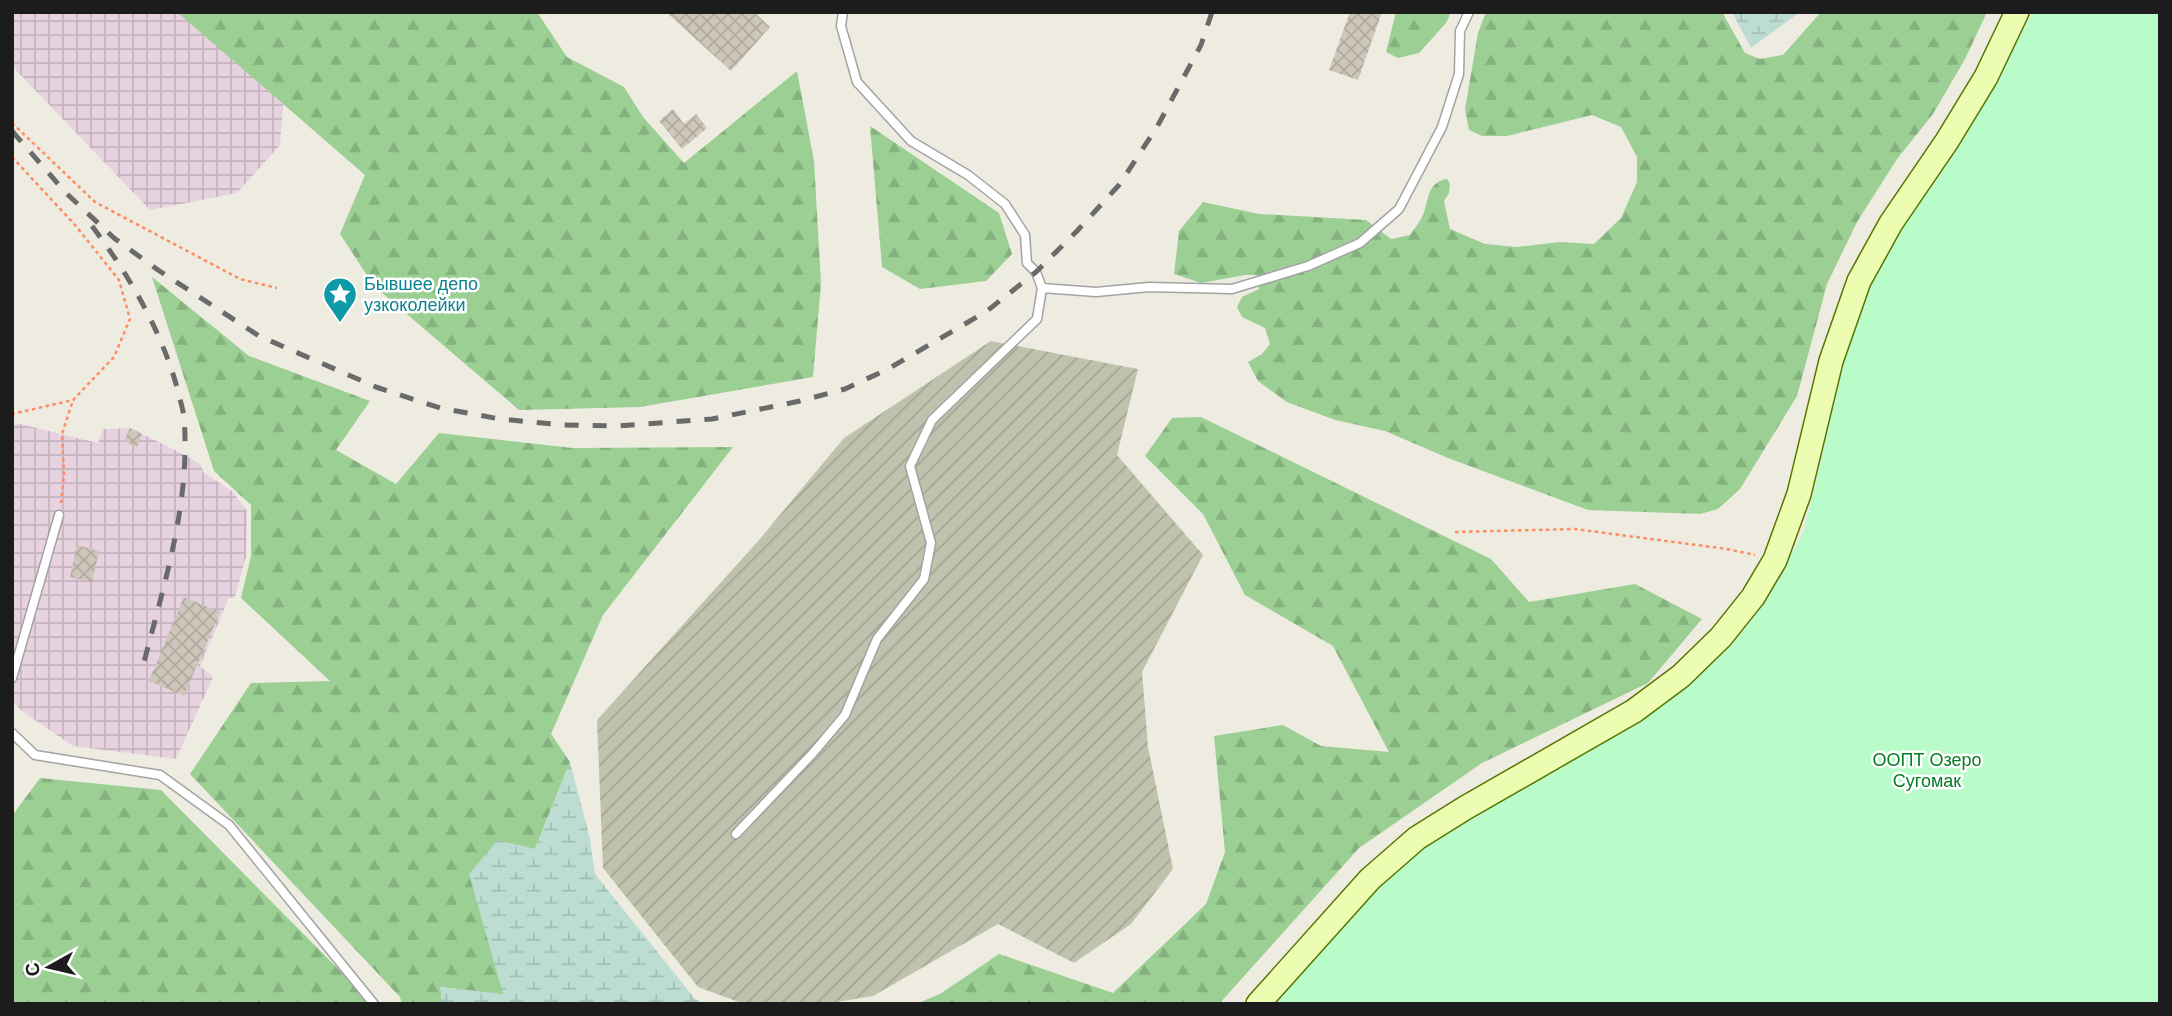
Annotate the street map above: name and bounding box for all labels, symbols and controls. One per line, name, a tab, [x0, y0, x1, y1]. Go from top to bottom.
place label: Бывшее депо узкоколейки	[364, 274, 478, 315]
place icon: Бывшее депо узкоколейки	[321, 275, 359, 324]
park label: ООПТ Озеро Сугомак	[1872, 750, 1982, 791]
north arrow	[14, 932, 84, 1002]
text: С	[21, 961, 44, 978]

